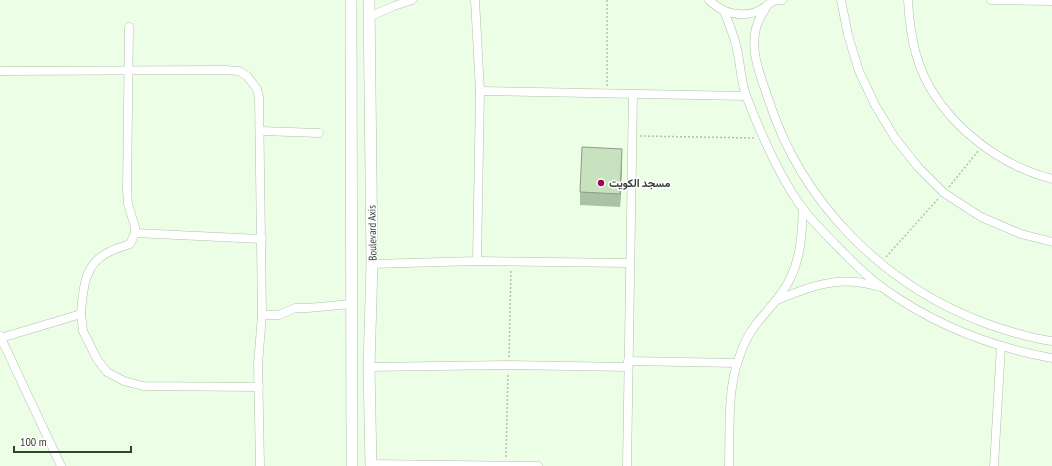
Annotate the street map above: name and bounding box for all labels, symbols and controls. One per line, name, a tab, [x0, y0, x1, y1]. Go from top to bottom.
place label: مسجد الكويت	[609, 176, 671, 190]
marker: مسجد الكويت	[596, 178, 606, 188]
street label: Boulevard Axis	[365, 205, 379, 261]
scale bar	[14, 428, 131, 454]
text: 100 m	[20, 434, 47, 449]

